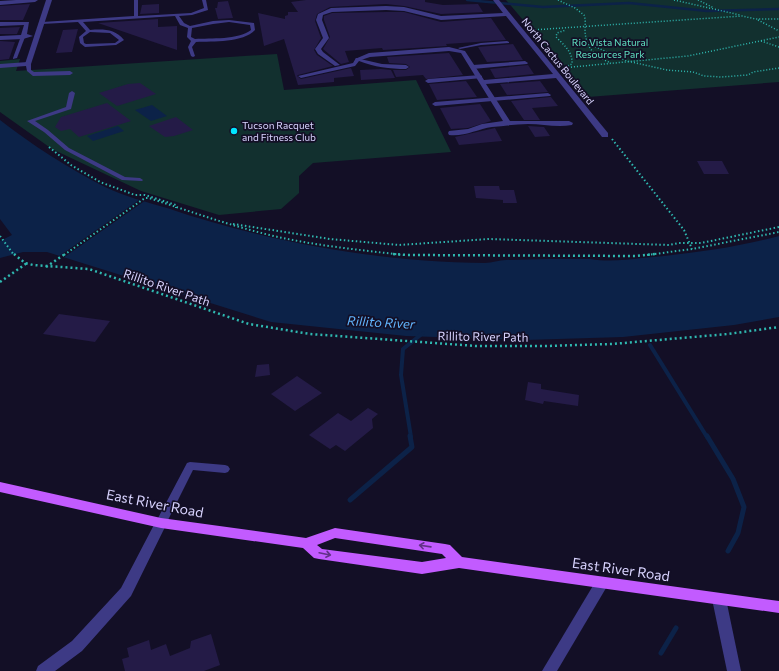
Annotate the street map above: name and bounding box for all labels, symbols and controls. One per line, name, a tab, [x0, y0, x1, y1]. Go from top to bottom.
street label: North Cactus Boulevard	[519, 15, 597, 107]
park label: Rio Vista Natural Resources Park	[572, 36, 648, 60]
place label: Tucson Racquet and Fitness Club	[242, 119, 316, 143]
marker: Tucson Racquet and Fitness Club	[229, 126, 239, 136]
street label: Rillito River Path	[122, 266, 212, 308]
water label: Rillito River	[347, 312, 416, 332]
street label: Rillito River Path	[438, 328, 528, 344]
street label: East River Road	[105, 485, 205, 521]
one-way arrow	[419, 542, 432, 550]
one-way arrow	[318, 551, 331, 559]
street label: East River Road	[571, 554, 671, 584]

